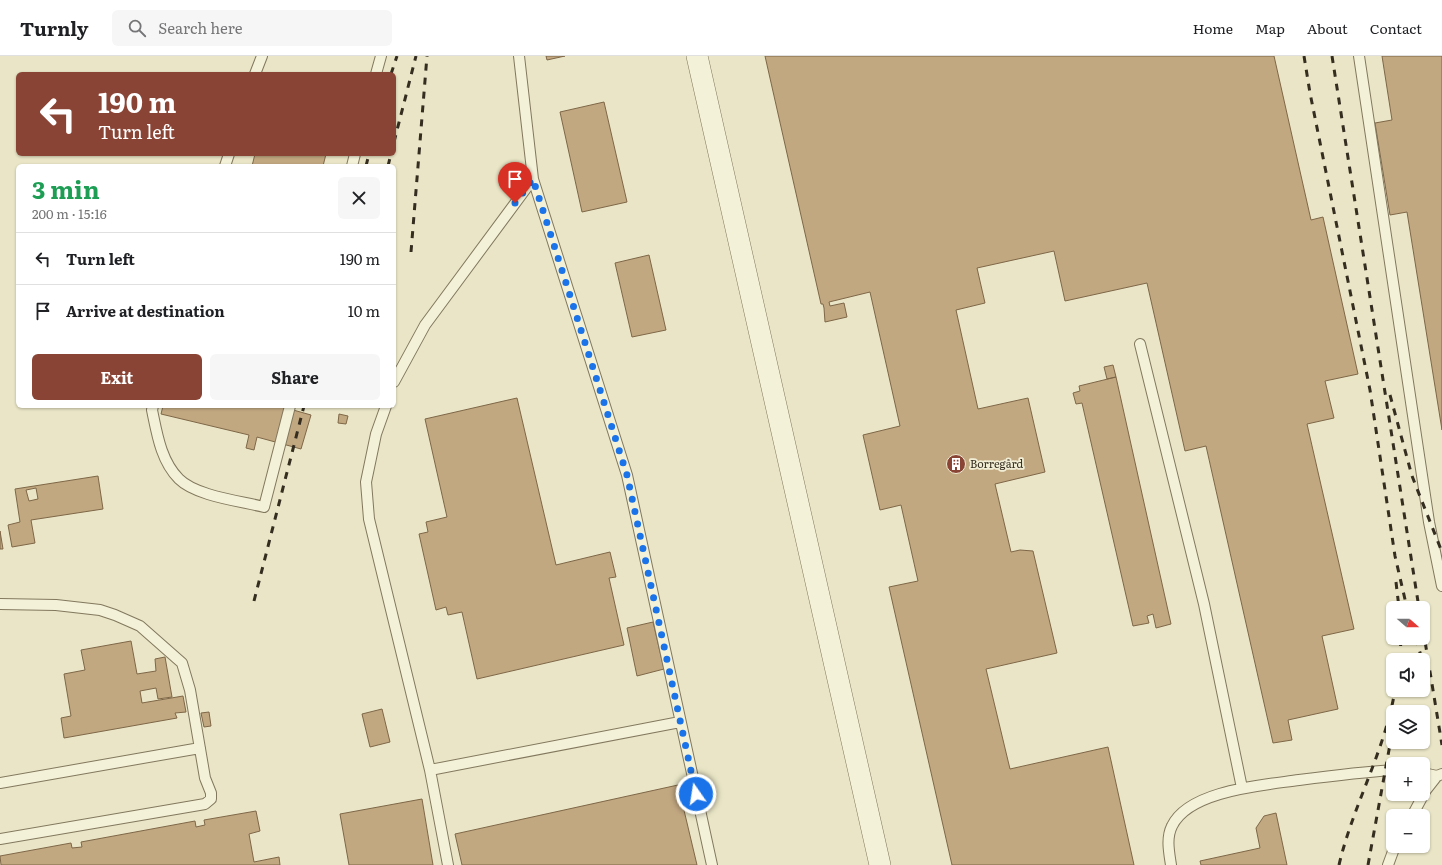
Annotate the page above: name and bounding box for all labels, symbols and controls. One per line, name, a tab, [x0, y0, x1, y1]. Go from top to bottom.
search box	[112, 10, 392, 46]
text: Turnly	[20, 14, 88, 42]
text: Search here	[158, 16, 242, 39]
icon: search	[126, 17, 148, 39]
text: Home	[1193, 18, 1233, 38]
text: Map	[1255, 18, 1285, 38]
text: About	[1307, 18, 1348, 38]
text: Contact	[1370, 18, 1422, 38]
text: 190 m	[98, 80, 176, 122]
icon: left	[32, 88, 84, 140]
text: Turn left	[98, 118, 175, 145]
pin	[498, 162, 532, 203]
icon: arrive	[504, 168, 526, 190]
text: 3 min	[32, 171, 100, 206]
button: close	[338, 177, 380, 219]
text: 200 m · 15:16	[32, 204, 107, 223]
text: Turn left	[66, 247, 135, 270]
text: 190 m	[340, 247, 380, 270]
icon: left	[32, 248, 54, 270]
text: Arrive at destination	[66, 299, 225, 322]
text: 10 m	[348, 299, 380, 322]
icon: arrive	[32, 300, 54, 322]
button: Exit	[32, 354, 202, 400]
button: Share	[210, 354, 380, 400]
building icon: Borregård	[945, 453, 967, 475]
place label: Borregård	[970, 455, 1024, 471]
north arrow	[1386, 601, 1430, 645]
map controls	[1386, 601, 1430, 853]
button: sound	[1386, 653, 1430, 697]
button: layers	[1386, 705, 1430, 749]
button: +	[1386, 757, 1430, 801]
position arrow	[675, 773, 717, 815]
button: −	[1386, 809, 1430, 853]

